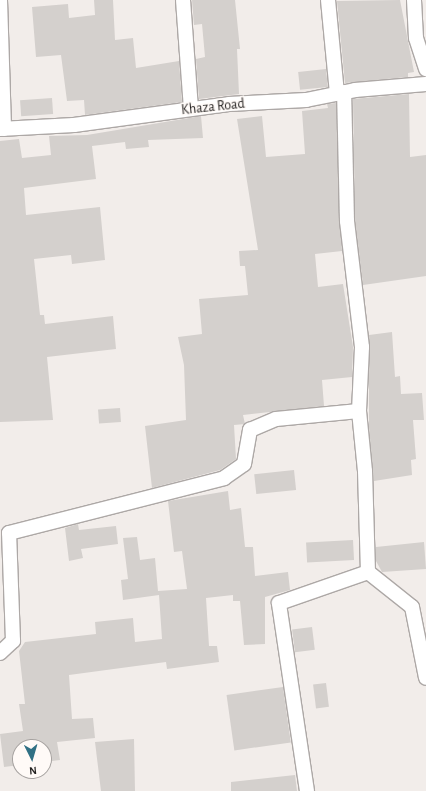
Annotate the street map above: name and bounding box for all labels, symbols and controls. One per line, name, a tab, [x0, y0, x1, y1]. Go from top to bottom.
street label: Khaza Road	[180, 95, 246, 119]
north arrow	[12, 739, 52, 779]
text: N	[29, 765, 37, 776]

